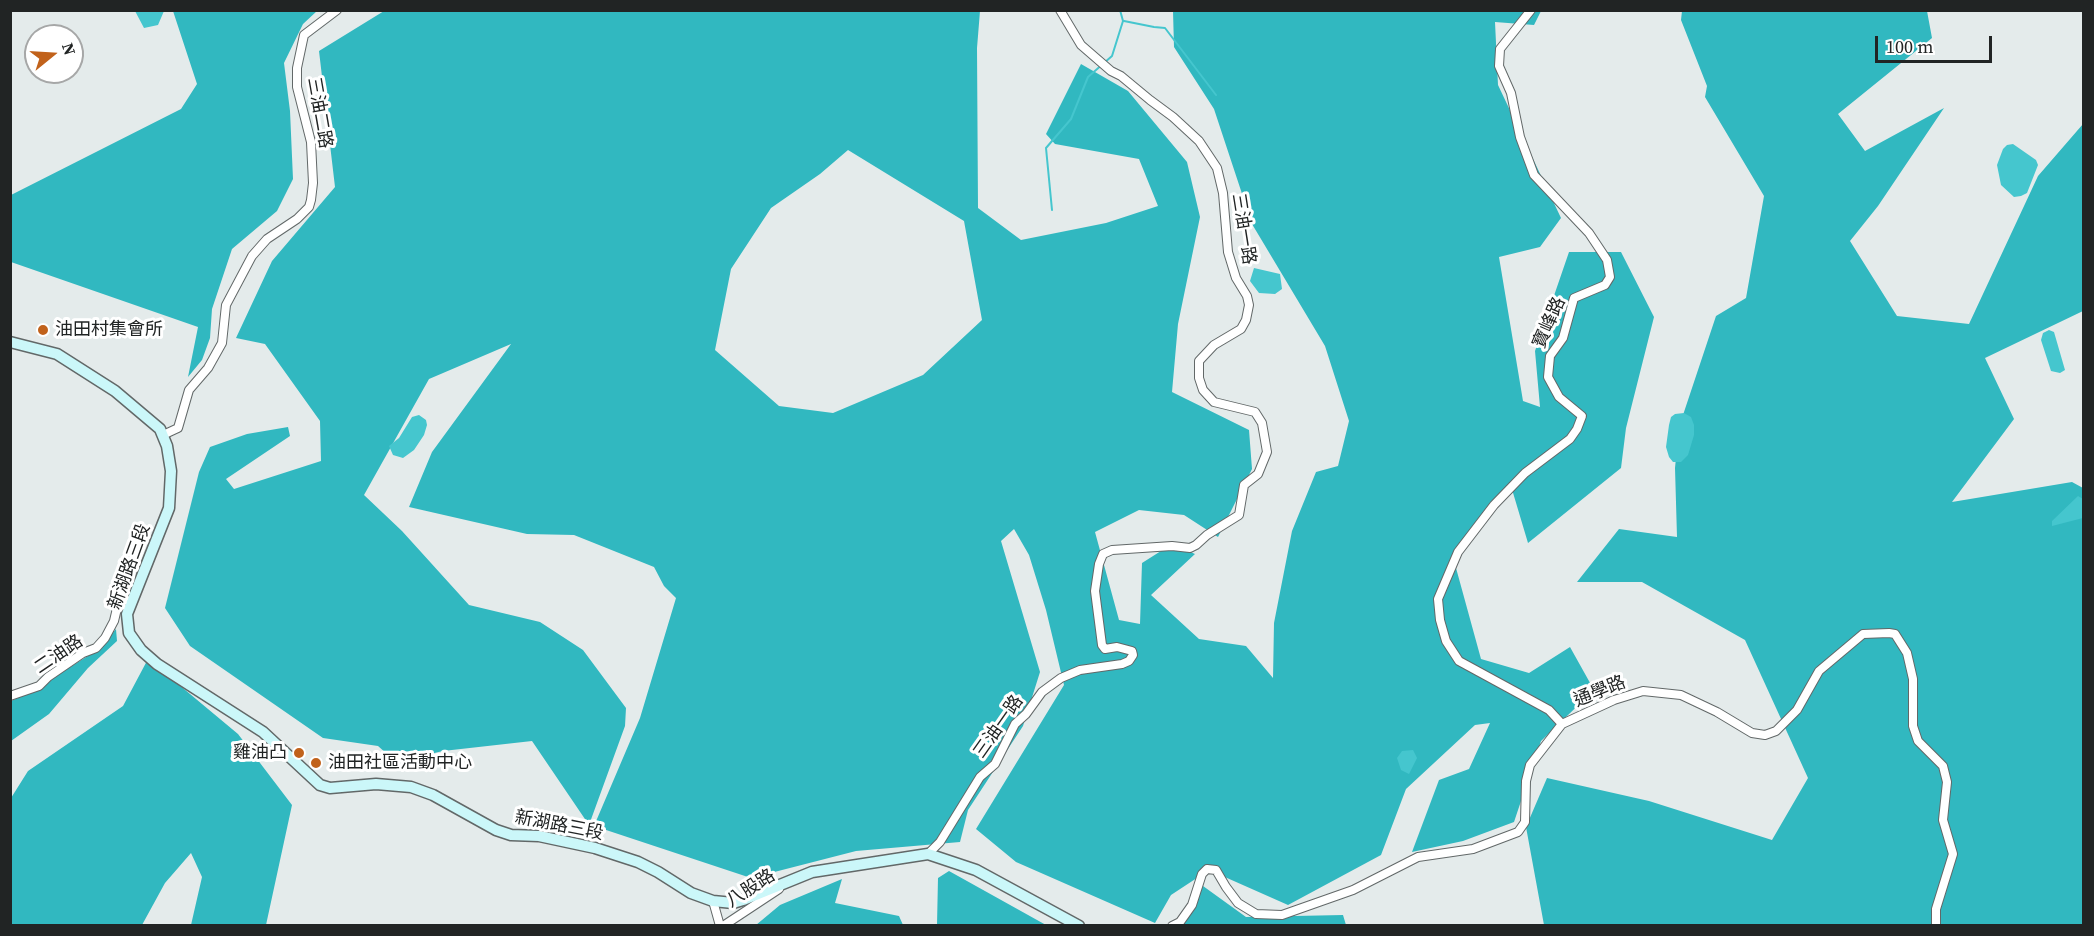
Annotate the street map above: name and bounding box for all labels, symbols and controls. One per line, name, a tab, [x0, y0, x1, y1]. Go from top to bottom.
north arrow	[24, 24, 84, 84]
scale bar	[1878, 24, 1995, 62]
text: 100 m	[1886, 34, 1933, 59]
text: N	[57, 40, 81, 58]
street label: 三油二路	[302, 76, 336, 150]
street label: 三油一路	[1227, 192, 1259, 266]
street label: 寶峰路	[1529, 294, 1571, 352]
place label: 油田村集會所	[55, 319, 163, 341]
marker: 油田村集會所	[36, 323, 50, 337]
street label: 新湖路三段	[104, 521, 156, 613]
street label: 二油路	[31, 631, 87, 679]
street label: 通學路	[1571, 672, 1629, 712]
street label: 三油一路	[970, 691, 1028, 763]
place label: 雞油凸	[233, 742, 287, 764]
marker: 雞油凸	[292, 746, 306, 760]
place label: 油田社區活動中心	[328, 752, 472, 774]
marker: 油田社區活動中心	[309, 756, 323, 770]
street label: 新湖路三段	[513, 807, 605, 845]
street label: 八股路	[722, 865, 780, 913]

